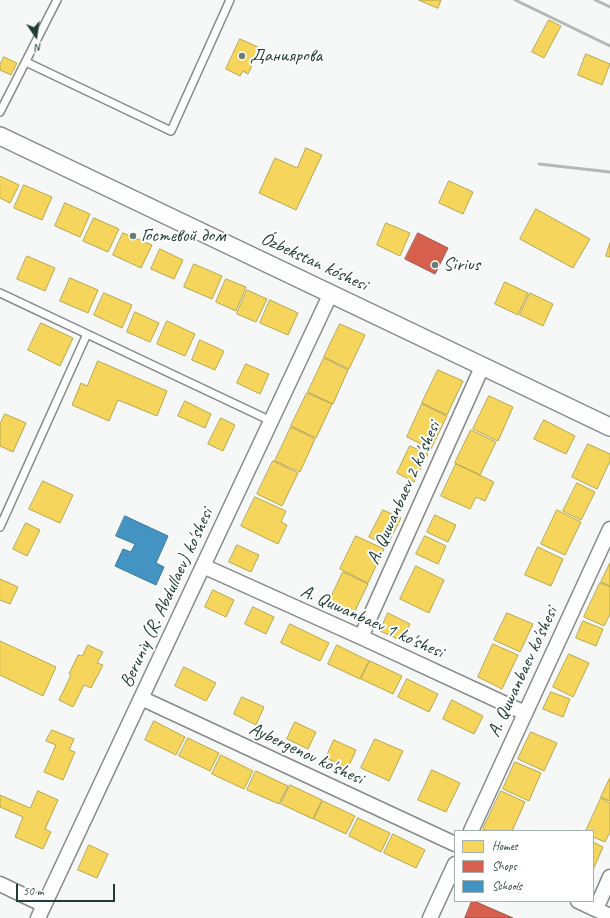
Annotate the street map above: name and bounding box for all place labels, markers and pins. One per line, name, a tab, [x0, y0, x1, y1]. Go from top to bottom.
place label: Даниярова	[250, 45, 322, 67]
marker: Даниярова	[237, 51, 247, 61]
place label: Гостевой дом	[141, 225, 225, 247]
marker: Гостевой дом	[128, 231, 138, 241]
place label: Sirius	[443, 254, 480, 276]
marker: Sirius	[430, 260, 440, 270]

